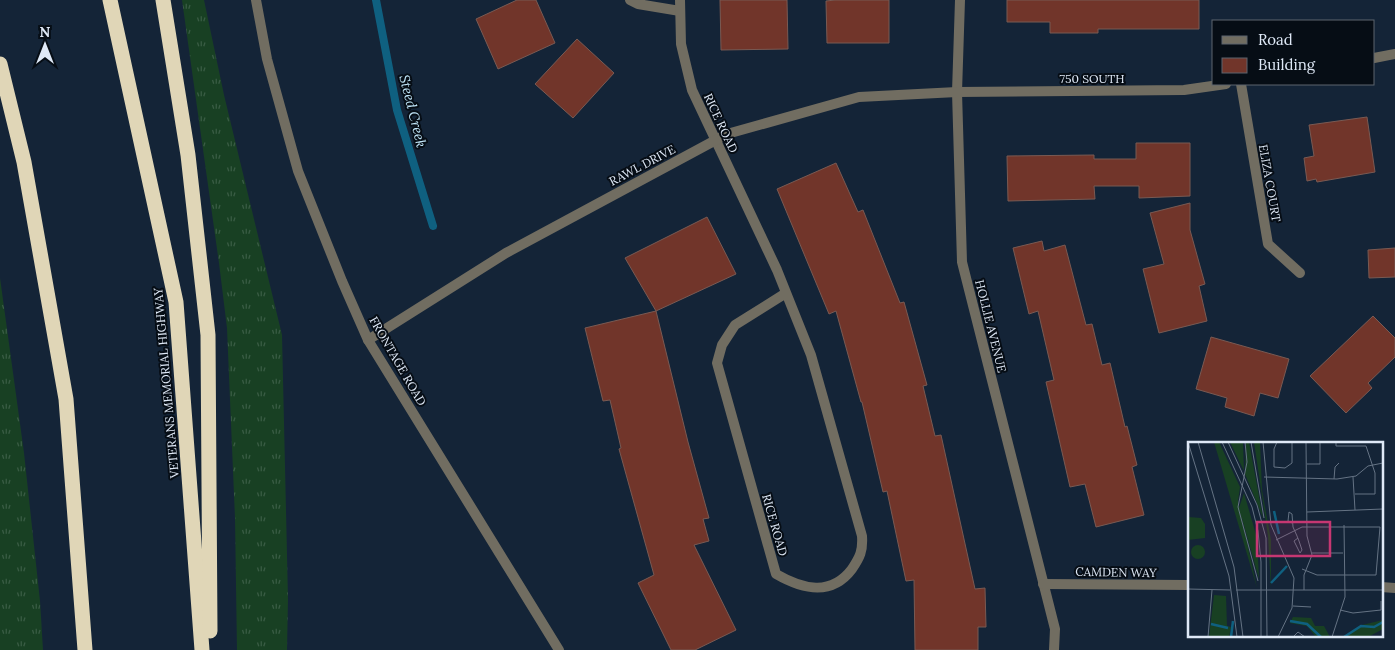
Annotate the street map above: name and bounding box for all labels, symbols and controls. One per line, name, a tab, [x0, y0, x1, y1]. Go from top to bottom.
north arrow	[20, 20, 70, 70]
legend	[1212, 20, 1375, 85]
text: N	[40, 23, 51, 41]
text: Road	[1258, 30, 1293, 49]
text: Building	[1258, 55, 1316, 74]
street label: 750 SOUTH	[1059, 71, 1125, 86]
water label: Steed Creek	[395, 73, 431, 149]
street label: RICE ROAD	[701, 91, 741, 155]
street label: RAWL DRIVE	[606, 141, 678, 189]
street label: ELIZA COURT	[1256, 143, 1284, 223]
street label: HOLLIE AVENUE	[972, 278, 1010, 374]
street label: VETERANS MEMORIAL HIGHWAY	[150, 287, 182, 480]
street label: FRONTAGE ROAD	[366, 314, 430, 408]
inset map	[1188, 442, 1382, 638]
street label: RICE ROAD	[759, 492, 791, 558]
street label: CAMDEN WAY	[1075, 564, 1157, 580]

